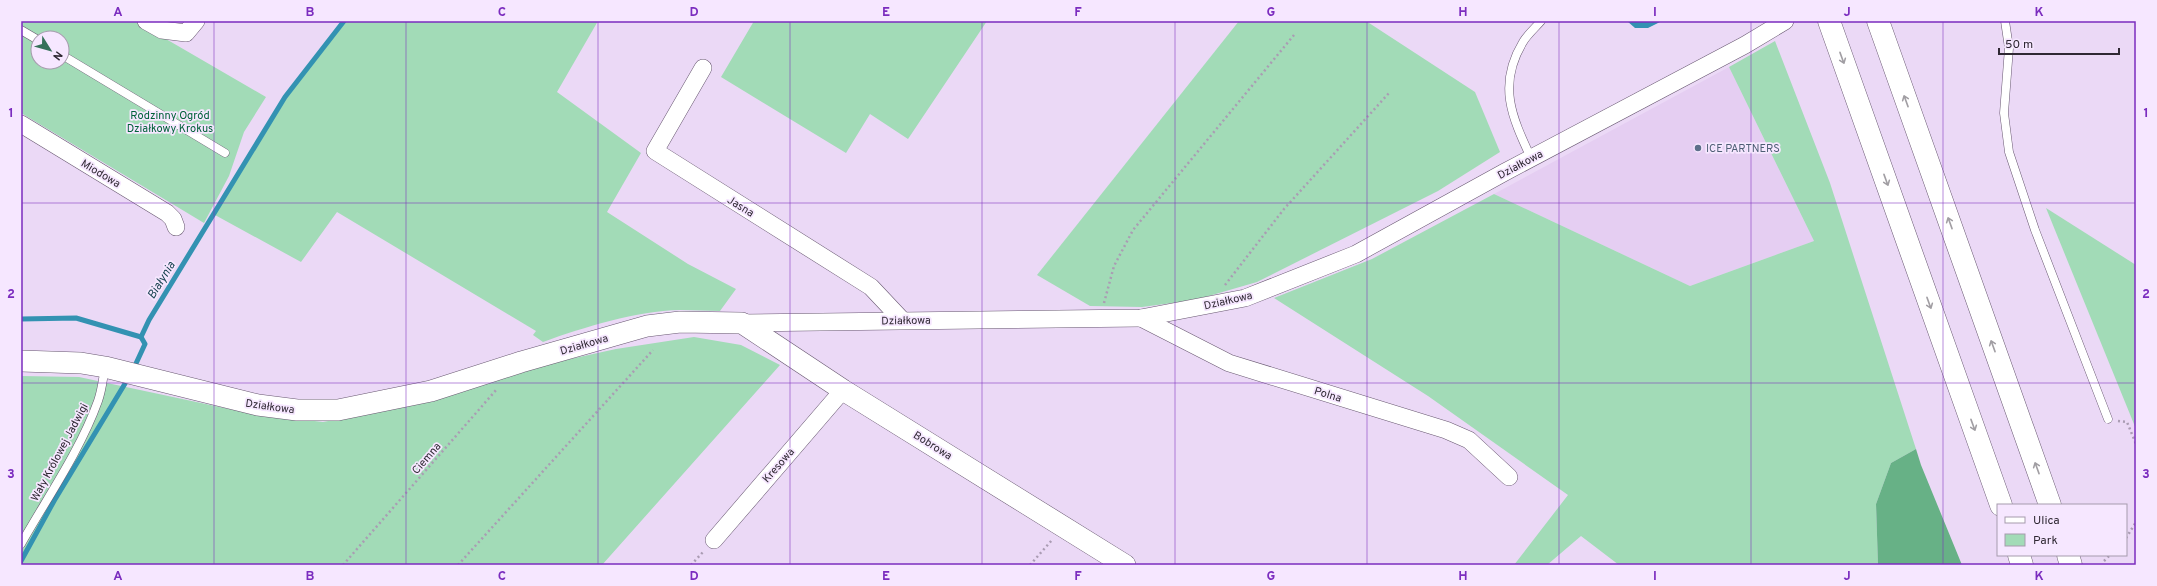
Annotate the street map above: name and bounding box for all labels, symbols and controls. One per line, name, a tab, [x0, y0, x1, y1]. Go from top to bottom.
text: A	[113, 5, 123, 21]
text: B	[306, 5, 315, 21]
text: C	[498, 5, 506, 21]
text: D	[689, 5, 699, 21]
text: E	[882, 5, 890, 21]
text: F	[1074, 5, 1082, 21]
text: G	[1267, 5, 1276, 21]
text: H	[1458, 5, 1468, 21]
text: I	[1653, 5, 1657, 21]
text: J	[1843, 5, 1851, 21]
text: K	[2034, 5, 2044, 21]
north arrow	[30, 30, 70, 70]
scale bar	[1999, 30, 2119, 56]
text: 50 m	[2005, 37, 2033, 53]
text: N	[49, 48, 65, 63]
one-way arrow	[1839, 51, 1846, 64]
one-way arrow	[1902, 95, 1910, 107]
text: 1	[8, 106, 14, 122]
text: 1	[2143, 106, 2149, 122]
park label: Rodzinny Ogród Działkowy Krokus	[127, 109, 213, 136]
place label: ICE PARTNERS	[1706, 142, 1780, 156]
marker: ICE PARTNERS	[1693, 143, 1703, 153]
street label: Działkowa	[1495, 147, 1546, 183]
street label: Miodowa	[78, 157, 123, 191]
one-way arrow	[1882, 174, 1890, 186]
street label: Jasna	[724, 193, 757, 221]
one-way arrow	[1945, 218, 1953, 230]
water label: Białynia	[144, 258, 180, 302]
text: 2	[7, 287, 15, 303]
text: 2	[2142, 287, 2150, 303]
street label: Działkowa	[1203, 289, 1254, 313]
one-way arrow	[1926, 296, 1933, 309]
street label: Działkowa	[881, 314, 931, 328]
street label: Działkowa	[559, 331, 610, 359]
one-way arrow	[1989, 340, 1997, 352]
street label: Polna	[1312, 384, 1343, 406]
street label: Działkowa	[244, 397, 296, 417]
street label: Wały Królowej Jadwigi	[28, 401, 92, 504]
one-way arrow	[1969, 419, 1977, 431]
street label: Bobrowa	[910, 428, 955, 463]
street label: Ciemna	[409, 440, 444, 477]
street label: Kresowa	[760, 445, 798, 486]
one-way arrow	[2033, 462, 2040, 475]
text: 3	[7, 467, 15, 483]
text: 3	[2142, 467, 2150, 483]
legend	[1997, 504, 2127, 556]
text: Ulica	[2033, 513, 2060, 529]
text: Park	[2033, 533, 2058, 549]
text: A	[113, 569, 123, 585]
text: B	[306, 569, 315, 585]
text: C	[498, 569, 506, 585]
text: D	[689, 569, 699, 585]
text: E	[882, 569, 890, 585]
text: F	[1074, 569, 1082, 585]
text: G	[1267, 569, 1276, 585]
text: H	[1458, 569, 1468, 585]
text: I	[1653, 569, 1657, 585]
text: J	[1843, 569, 1851, 585]
text: K	[2034, 569, 2044, 585]

